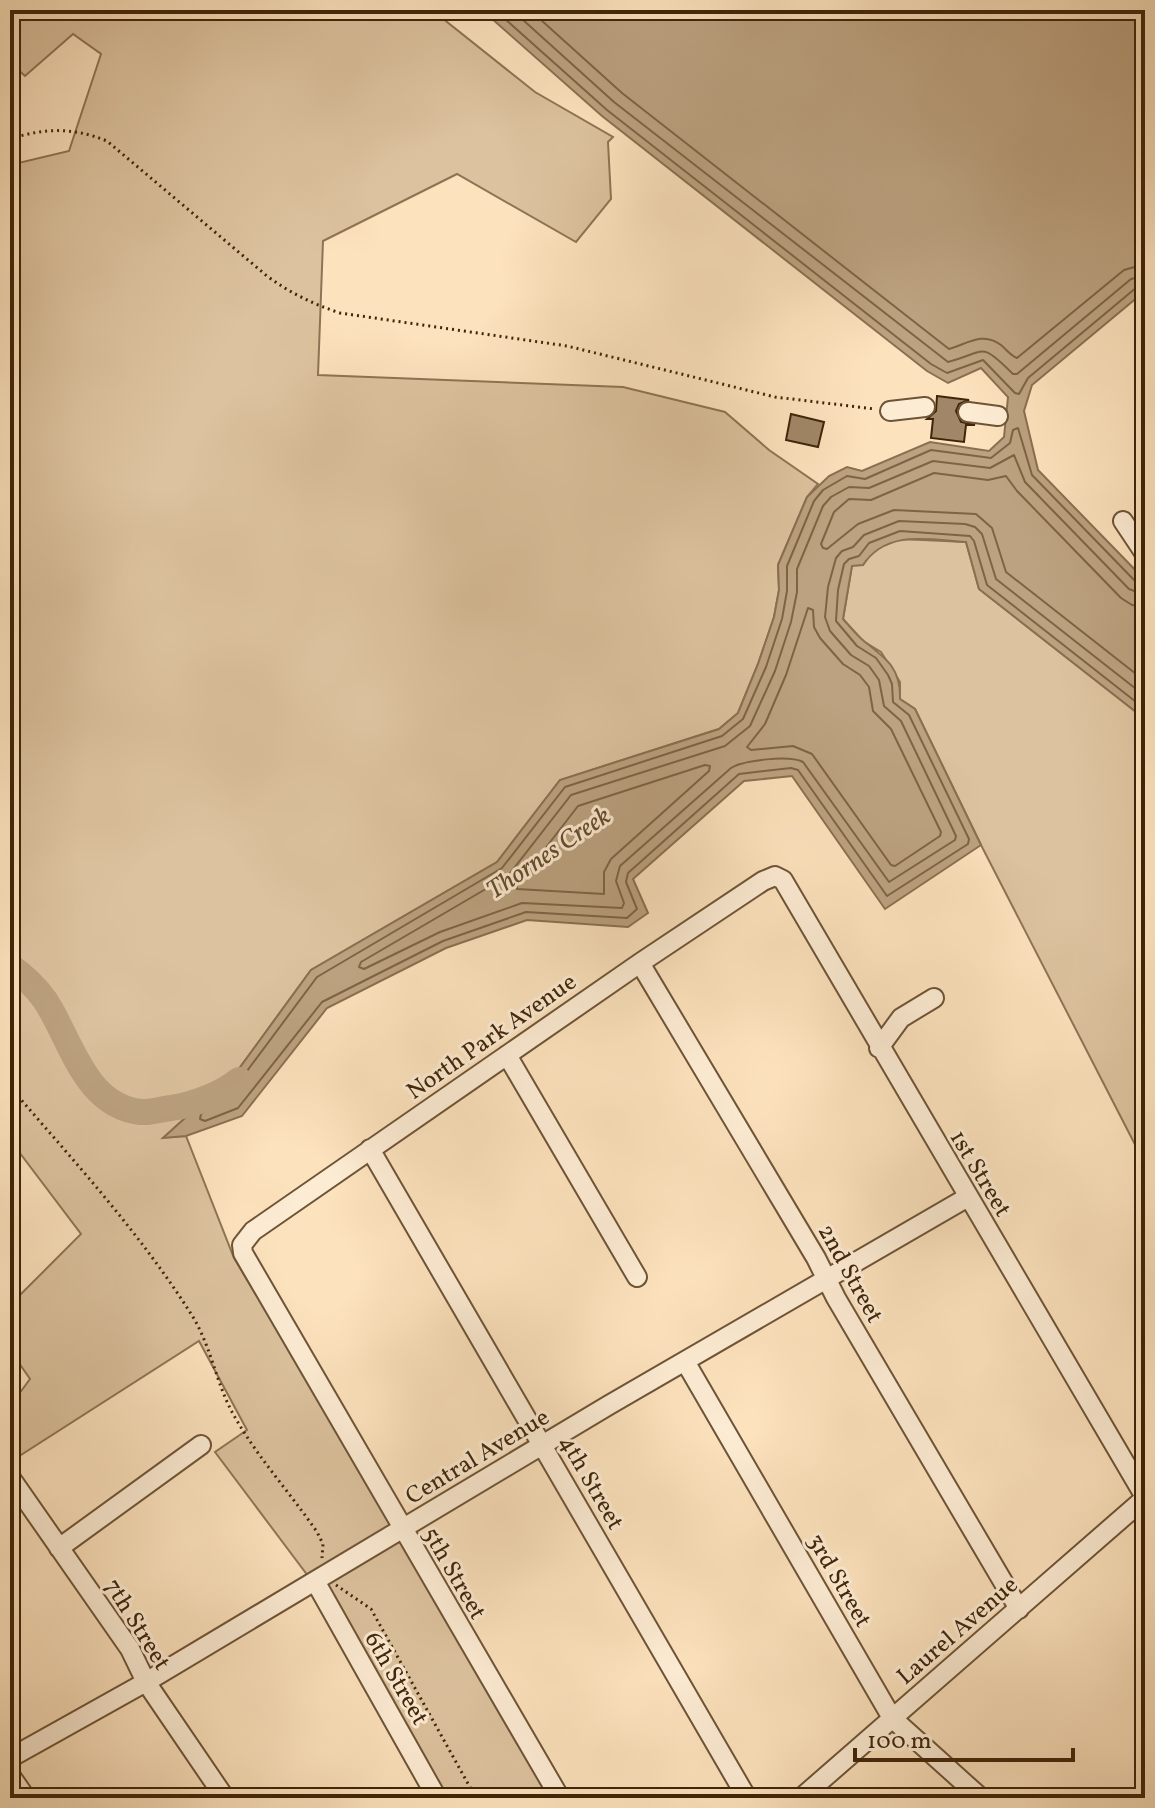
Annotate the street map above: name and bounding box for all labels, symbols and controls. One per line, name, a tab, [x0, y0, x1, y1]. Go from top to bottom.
water label: Thornes Creek	[480, 799, 618, 909]
street label: North Park Avenue	[400, 966, 584, 1109]
street label: 1st Street	[940, 1124, 1019, 1224]
street label: 2nd Street	[808, 1218, 890, 1330]
street label: Central Avenue	[400, 1401, 556, 1514]
street label: 4th Street	[549, 1429, 631, 1537]
street label: 5th Street	[413, 1521, 493, 1627]
street label: 3rd Street	[798, 1528, 879, 1634]
street label: Laurel Avenue	[890, 1569, 1026, 1694]
street label: 7th Street	[95, 1573, 178, 1677]
street label: 6th Street	[355, 1626, 436, 1732]
scale bar	[855, 1712, 1073, 1762]
text: 100 m	[867, 1725, 932, 1759]

